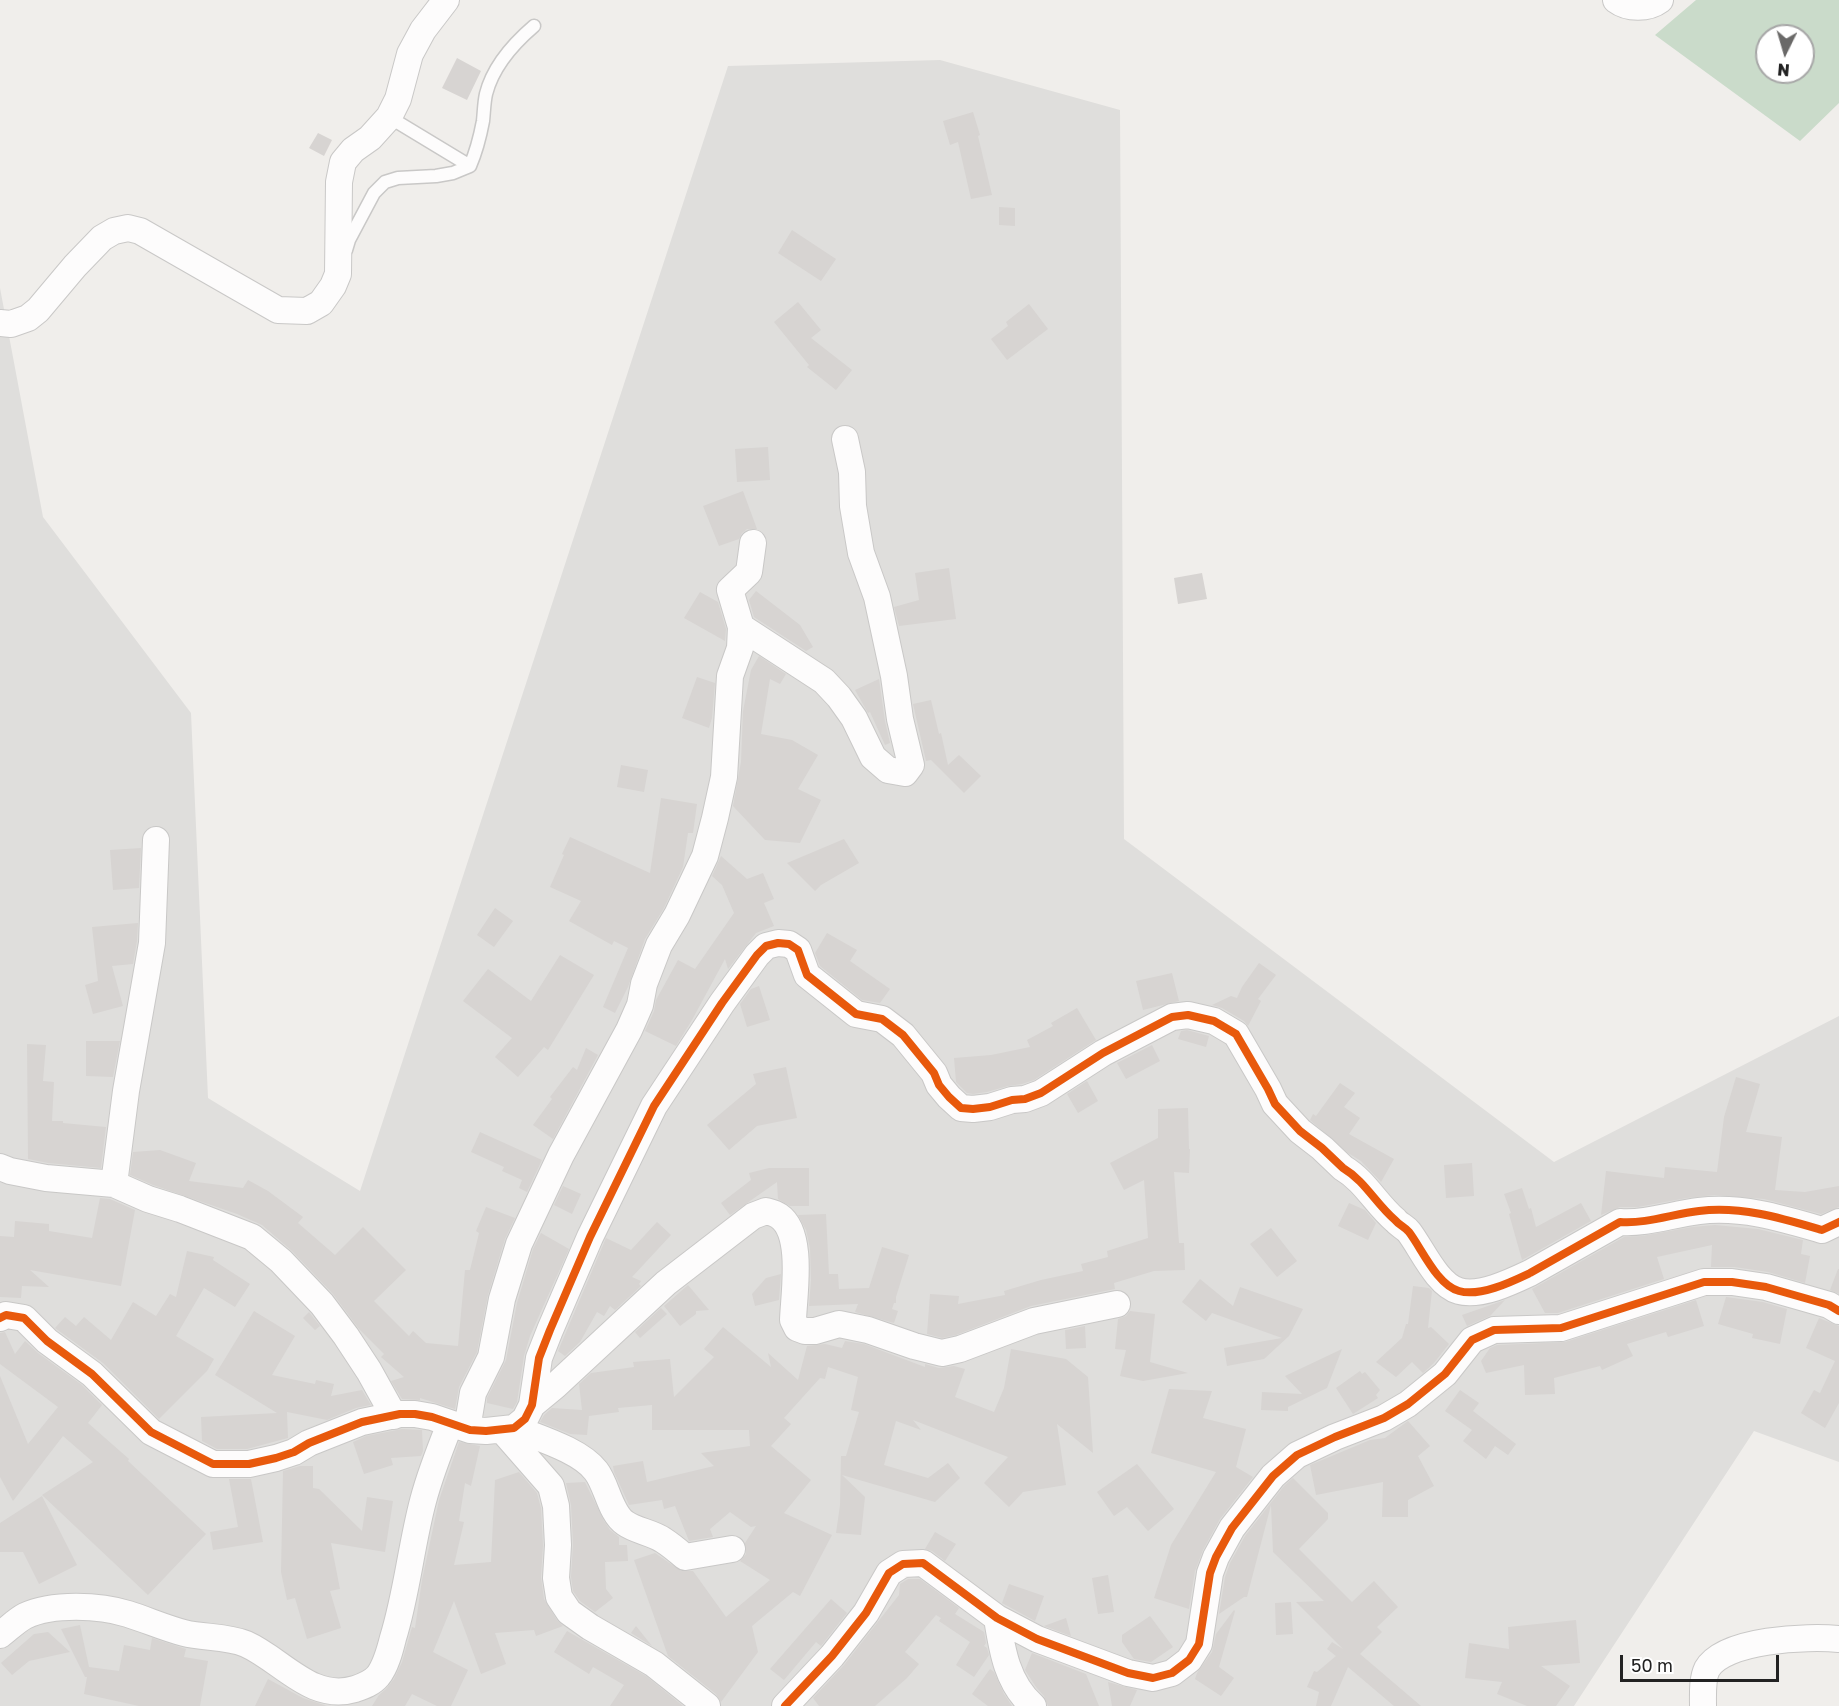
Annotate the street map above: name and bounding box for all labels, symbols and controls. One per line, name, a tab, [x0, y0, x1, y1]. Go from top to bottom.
north arrow	[1755, 24, 1815, 84]
text: N	[1777, 59, 1791, 80]
scale bar	[1623, 1643, 1782, 1681]
text: 50 m	[1631, 1654, 1673, 1676]

